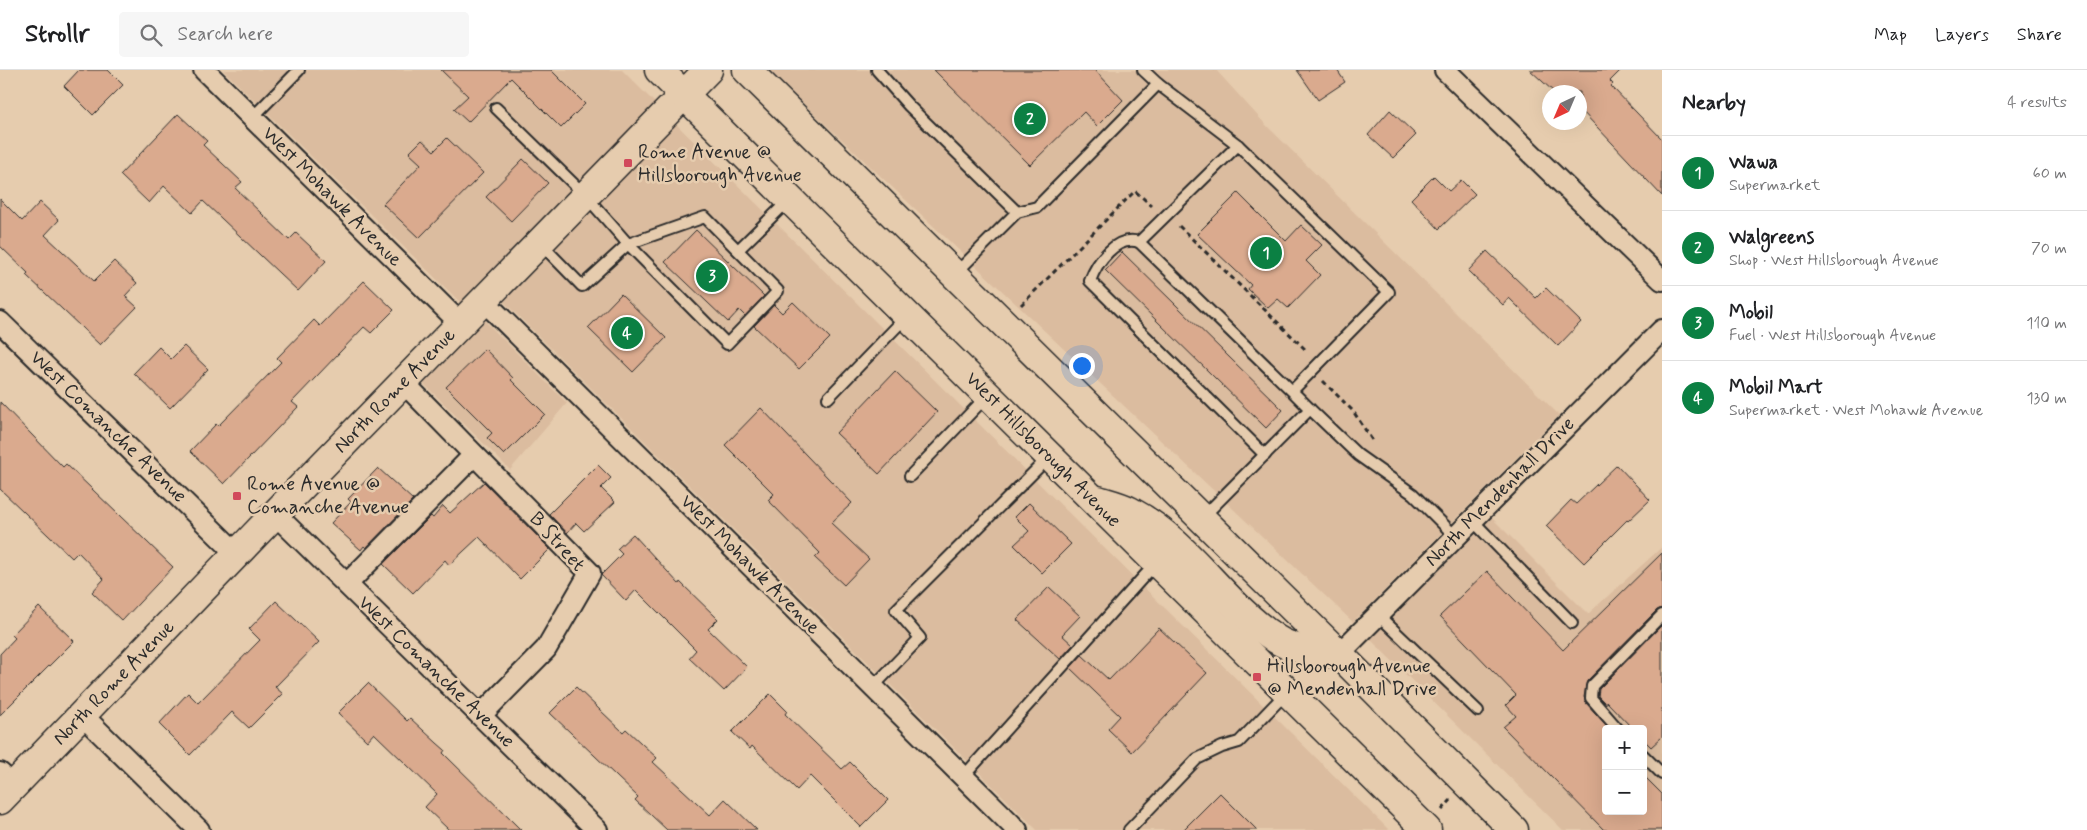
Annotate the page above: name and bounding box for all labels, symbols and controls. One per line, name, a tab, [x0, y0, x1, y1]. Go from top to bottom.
search box	[119, 12, 469, 57]
text: Strollr	[25, 19, 89, 50]
icon: search	[137, 21, 165, 49]
text: Search here	[177, 22, 273, 47]
text: Map	[1874, 23, 1907, 47]
text: Layers	[1935, 23, 1989, 47]
text: Share	[2017, 23, 2062, 47]
north arrow	[1542, 85, 1587, 130]
text: Nearby	[1682, 89, 1746, 117]
text: 4 results	[2007, 92, 2067, 113]
pin: 2	[1014, 100, 1046, 138]
street label: West Mohawk Avenue	[256, 121, 408, 273]
place label: Rome Avenue @ Hillsborough Avenue	[638, 139, 802, 189]
text: Wawa	[1729, 150, 1778, 175]
marker: Rome Avenue @ Hillsborough Avenue	[622, 157, 634, 169]
text: 1	[1694, 163, 1702, 184]
text: 60 m	[2033, 163, 2067, 184]
text: Supermarket	[1729, 175, 1820, 196]
text: Walgreens	[1729, 225, 1814, 250]
pin: 1	[1250, 234, 1282, 272]
text: 2	[1694, 238, 1702, 259]
text: 70 m	[2031, 238, 2067, 259]
text: Shop · West Hillsborough Avenue	[1729, 250, 1939, 271]
pin: 3	[696, 257, 728, 295]
text: Mobil	[1729, 300, 1773, 325]
text: 3	[1694, 313, 1702, 334]
text: 110 m	[2026, 313, 2067, 334]
pin: 4	[611, 314, 643, 352]
street label: North Rome Avenue	[328, 322, 462, 460]
text: Fuel · West Hillsborough Avenue	[1729, 325, 1936, 346]
street label: West Comanche Avenue	[24, 345, 192, 509]
your location	[1069, 353, 1095, 379]
street label: West Hillsborough Avenue	[959, 366, 1127, 534]
text: Mobil Mart	[1729, 375, 1823, 400]
text: 4	[1693, 388, 1703, 409]
text: 130 m	[2026, 388, 2067, 409]
text: Supermarket · West Mohawk Avenue	[1729, 400, 1983, 421]
street label: North Mendenhall Drive	[1419, 411, 1581, 573]
place label: Rome Avenue @ Comanche Avenue	[247, 471, 409, 521]
street label: West Mohawk Avenue	[674, 489, 826, 641]
marker: Rome Avenue @ Comanche Avenue	[231, 490, 243, 502]
street label: B Street	[523, 506, 591, 578]
street label: West Comanche Avenue	[352, 590, 520, 754]
street label: North Rome Avenue	[47, 614, 181, 752]
place label: Hillsborough Avenue @ Mendenhall Drive	[1267, 653, 1437, 703]
marker: Hillsborough Avenue @ Mendenhall Drive	[1251, 671, 1263, 683]
map controls	[1602, 725, 1647, 815]
button: +	[1602, 725, 1647, 770]
button: −	[1602, 770, 1647, 815]

